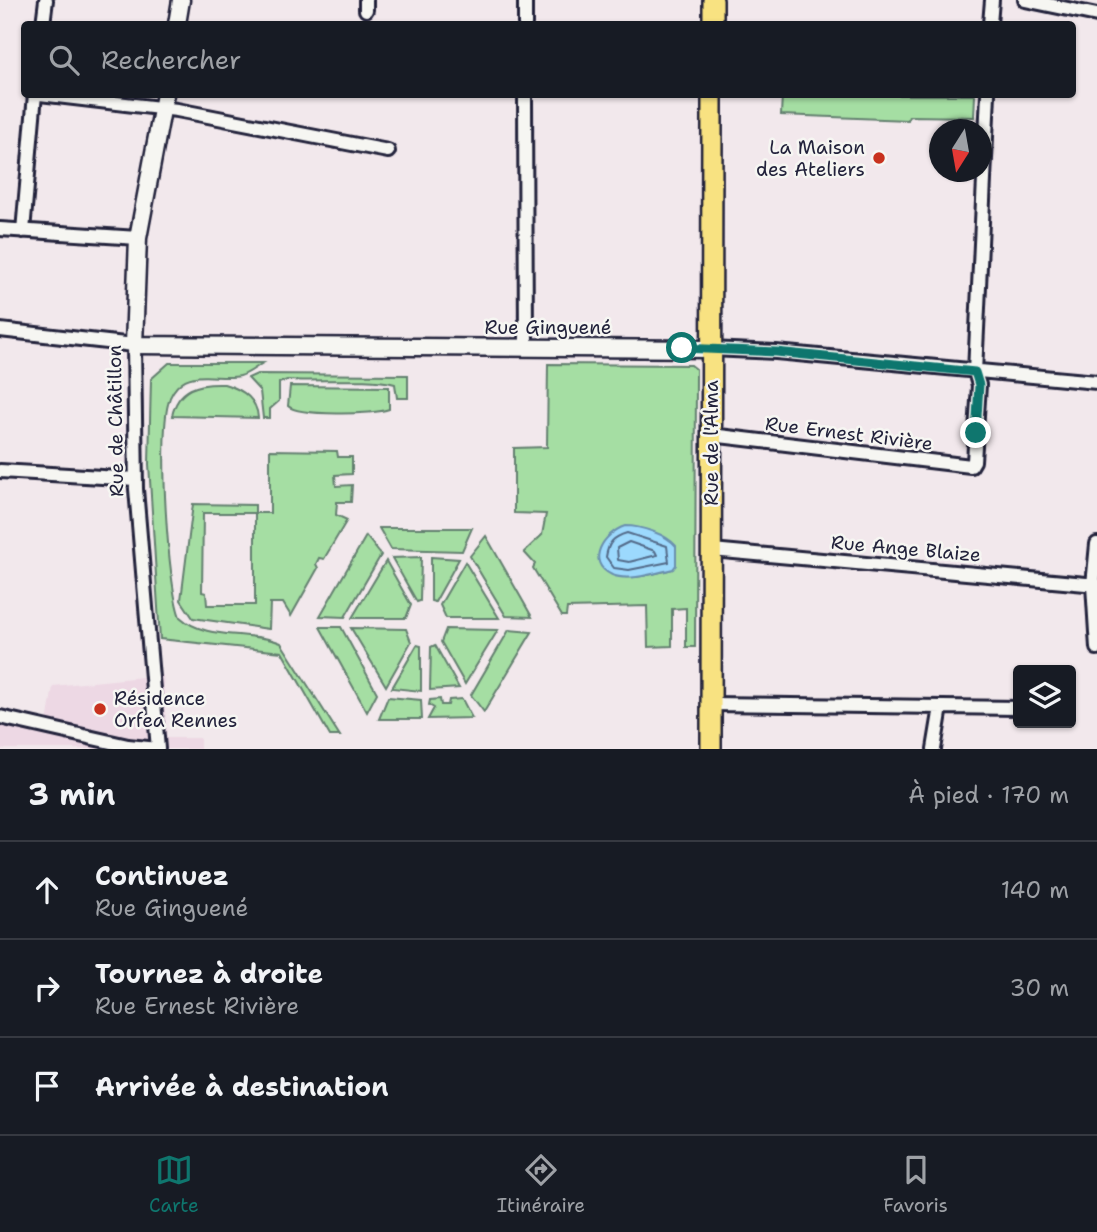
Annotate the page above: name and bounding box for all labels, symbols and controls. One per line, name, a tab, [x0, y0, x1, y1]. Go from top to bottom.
search box	[21, 21, 1076, 98]
icon: search	[45, 41, 83, 79]
text: Rechercher	[101, 42, 241, 77]
north arrow	[929, 119, 992, 182]
place label: La Maison des Ateliers	[756, 135, 865, 182]
marker: La Maison des Ateliers	[871, 150, 887, 166]
street label: Rue Ginguené	[485, 315, 611, 340]
route start	[666, 332, 697, 363]
street label: Rue de Châtillon	[102, 345, 129, 497]
street label: Rue de l'Alma	[699, 380, 724, 506]
street label: Rue Ernest Rivière	[764, 411, 934, 456]
route end	[960, 417, 991, 448]
street label: Rue Ange Blaize	[830, 529, 982, 567]
map controls	[1013, 665, 1076, 728]
button: layers	[1013, 665, 1076, 728]
place label: Résidence Orfea Rennes	[114, 686, 237, 733]
marker: Résidence Orfea Rennes	[92, 701, 108, 717]
text: 3 min	[28, 774, 115, 815]
text: À pied · 170 m	[908, 780, 1069, 810]
text: Continuez	[95, 858, 229, 893]
icon: ahead	[28, 871, 66, 909]
text: 140 m	[1001, 875, 1069, 905]
text: Rue Ginguené	[95, 893, 249, 923]
text: Tournez à droite	[95, 956, 323, 991]
icon: right	[28, 969, 66, 1007]
text: 30 m	[1010, 973, 1069, 1003]
text: Rue Ernest Rivière	[95, 991, 299, 1021]
icon: arrive	[28, 1067, 66, 1105]
text: Arrivée à destination	[95, 1069, 389, 1104]
tab: Carte	[149, 1151, 199, 1218]
tab: Itinéraire	[497, 1151, 585, 1218]
tab: Favoris	[883, 1151, 948, 1218]

